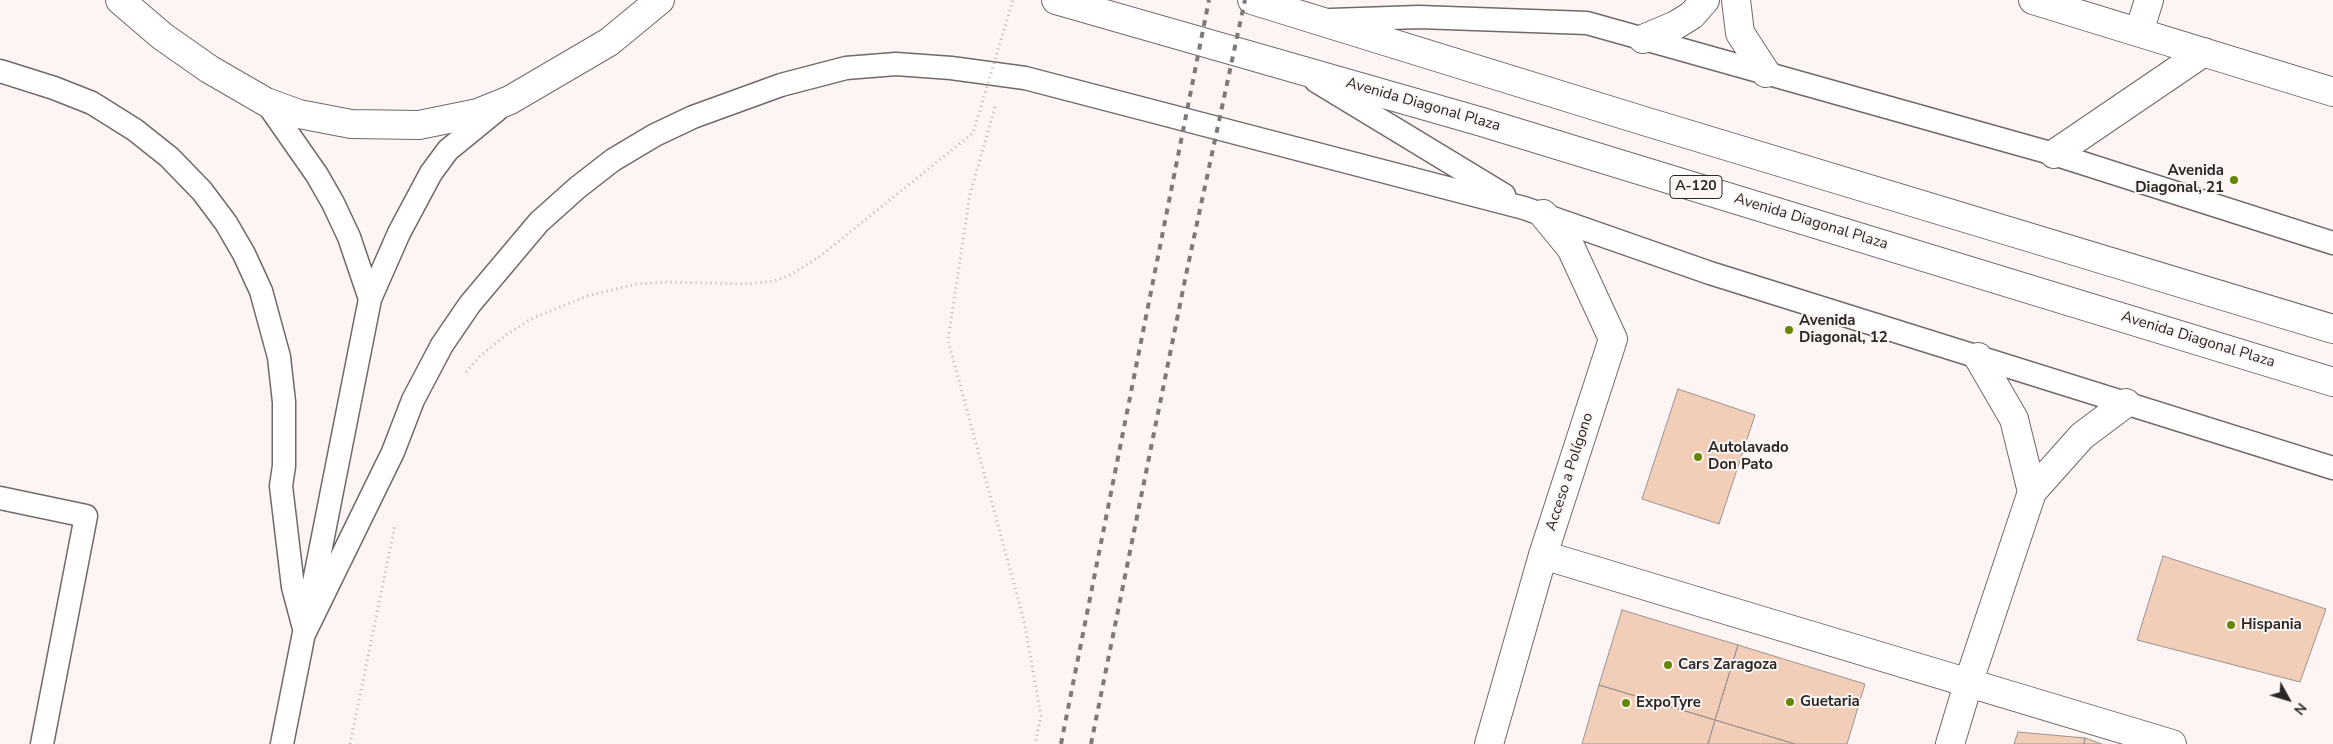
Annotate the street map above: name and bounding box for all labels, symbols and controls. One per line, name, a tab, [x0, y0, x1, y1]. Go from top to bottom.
street label: Avenida Diagonal Plaza	[1344, 74, 1502, 136]
place label: Avenida Diagonal, 21	[2135, 162, 2224, 197]
marker: Avenida Diagonal, 21	[2228, 174, 2240, 186]
road number: A-120	[1670, 176, 1722, 198]
street label: Avenida Diagonal Plaza	[1732, 190, 1890, 254]
street label: Avenida Diagonal Plaza	[2119, 308, 2277, 372]
place label: Avenida Diagonal, 12	[1799, 312, 1888, 347]
marker: Avenida Diagonal, 12	[1783, 324, 1795, 336]
street label: Acceso a Polígono	[1542, 411, 1598, 533]
place label: Autolavado Don Pato	[1708, 439, 1789, 474]
marker: Autolavado Don Pato	[1692, 451, 1704, 463]
place label: Hispania	[2241, 616, 2302, 634]
marker: Hispania	[2225, 619, 2237, 631]
place label: Cars Zaragoza	[1678, 656, 1777, 674]
marker: Cars Zaragoza	[1662, 659, 1674, 671]
north arrow	[2263, 674, 2313, 724]
place label: Guetaria	[1800, 693, 1860, 711]
place label: ExpoTyre	[1636, 694, 1701, 712]
marker: Guetaria	[1784, 696, 1796, 708]
marker: ExpoTyre	[1620, 697, 1632, 709]
text: N	[2289, 699, 2311, 719]

